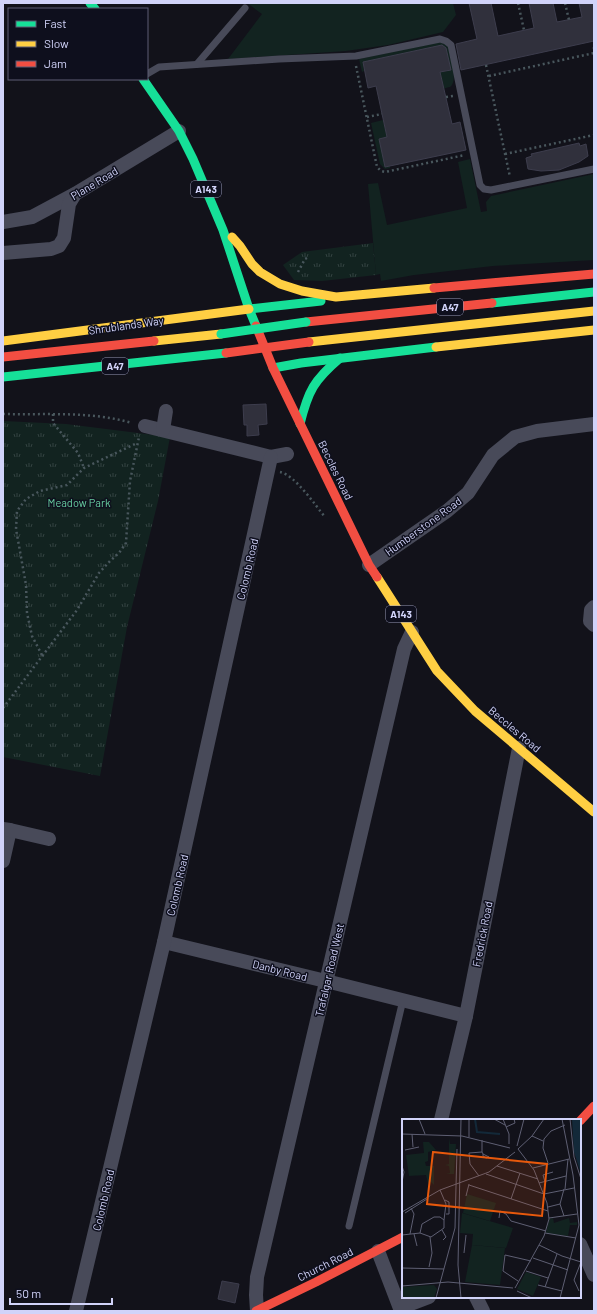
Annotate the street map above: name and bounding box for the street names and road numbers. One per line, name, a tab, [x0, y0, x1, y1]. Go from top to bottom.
street label: Plane Road	[68, 164, 120, 202]
road number: A143	[191, 181, 221, 197]
road number: A47	[437, 299, 463, 315]
street label: Shrublands Way	[88, 313, 164, 337]
road number: A47	[102, 358, 128, 374]
street label: Beccles Road	[316, 438, 356, 502]
street label: Humberstone Road	[382, 494, 464, 558]
street label: Colomb Road	[234, 537, 260, 601]
road number: A143	[386, 606, 416, 622]
street label: Beccles Road	[486, 703, 544, 755]
street label: Colomb Road	[164, 853, 190, 917]
street label: Fredrick Road	[469, 900, 495, 968]
street label: Trafalgar Road West	[312, 922, 346, 1018]
street label: Danby Road	[251, 957, 309, 983]
street label: Colomb Road	[90, 1168, 116, 1232]
street label: Church Road	[295, 1244, 355, 1284]

